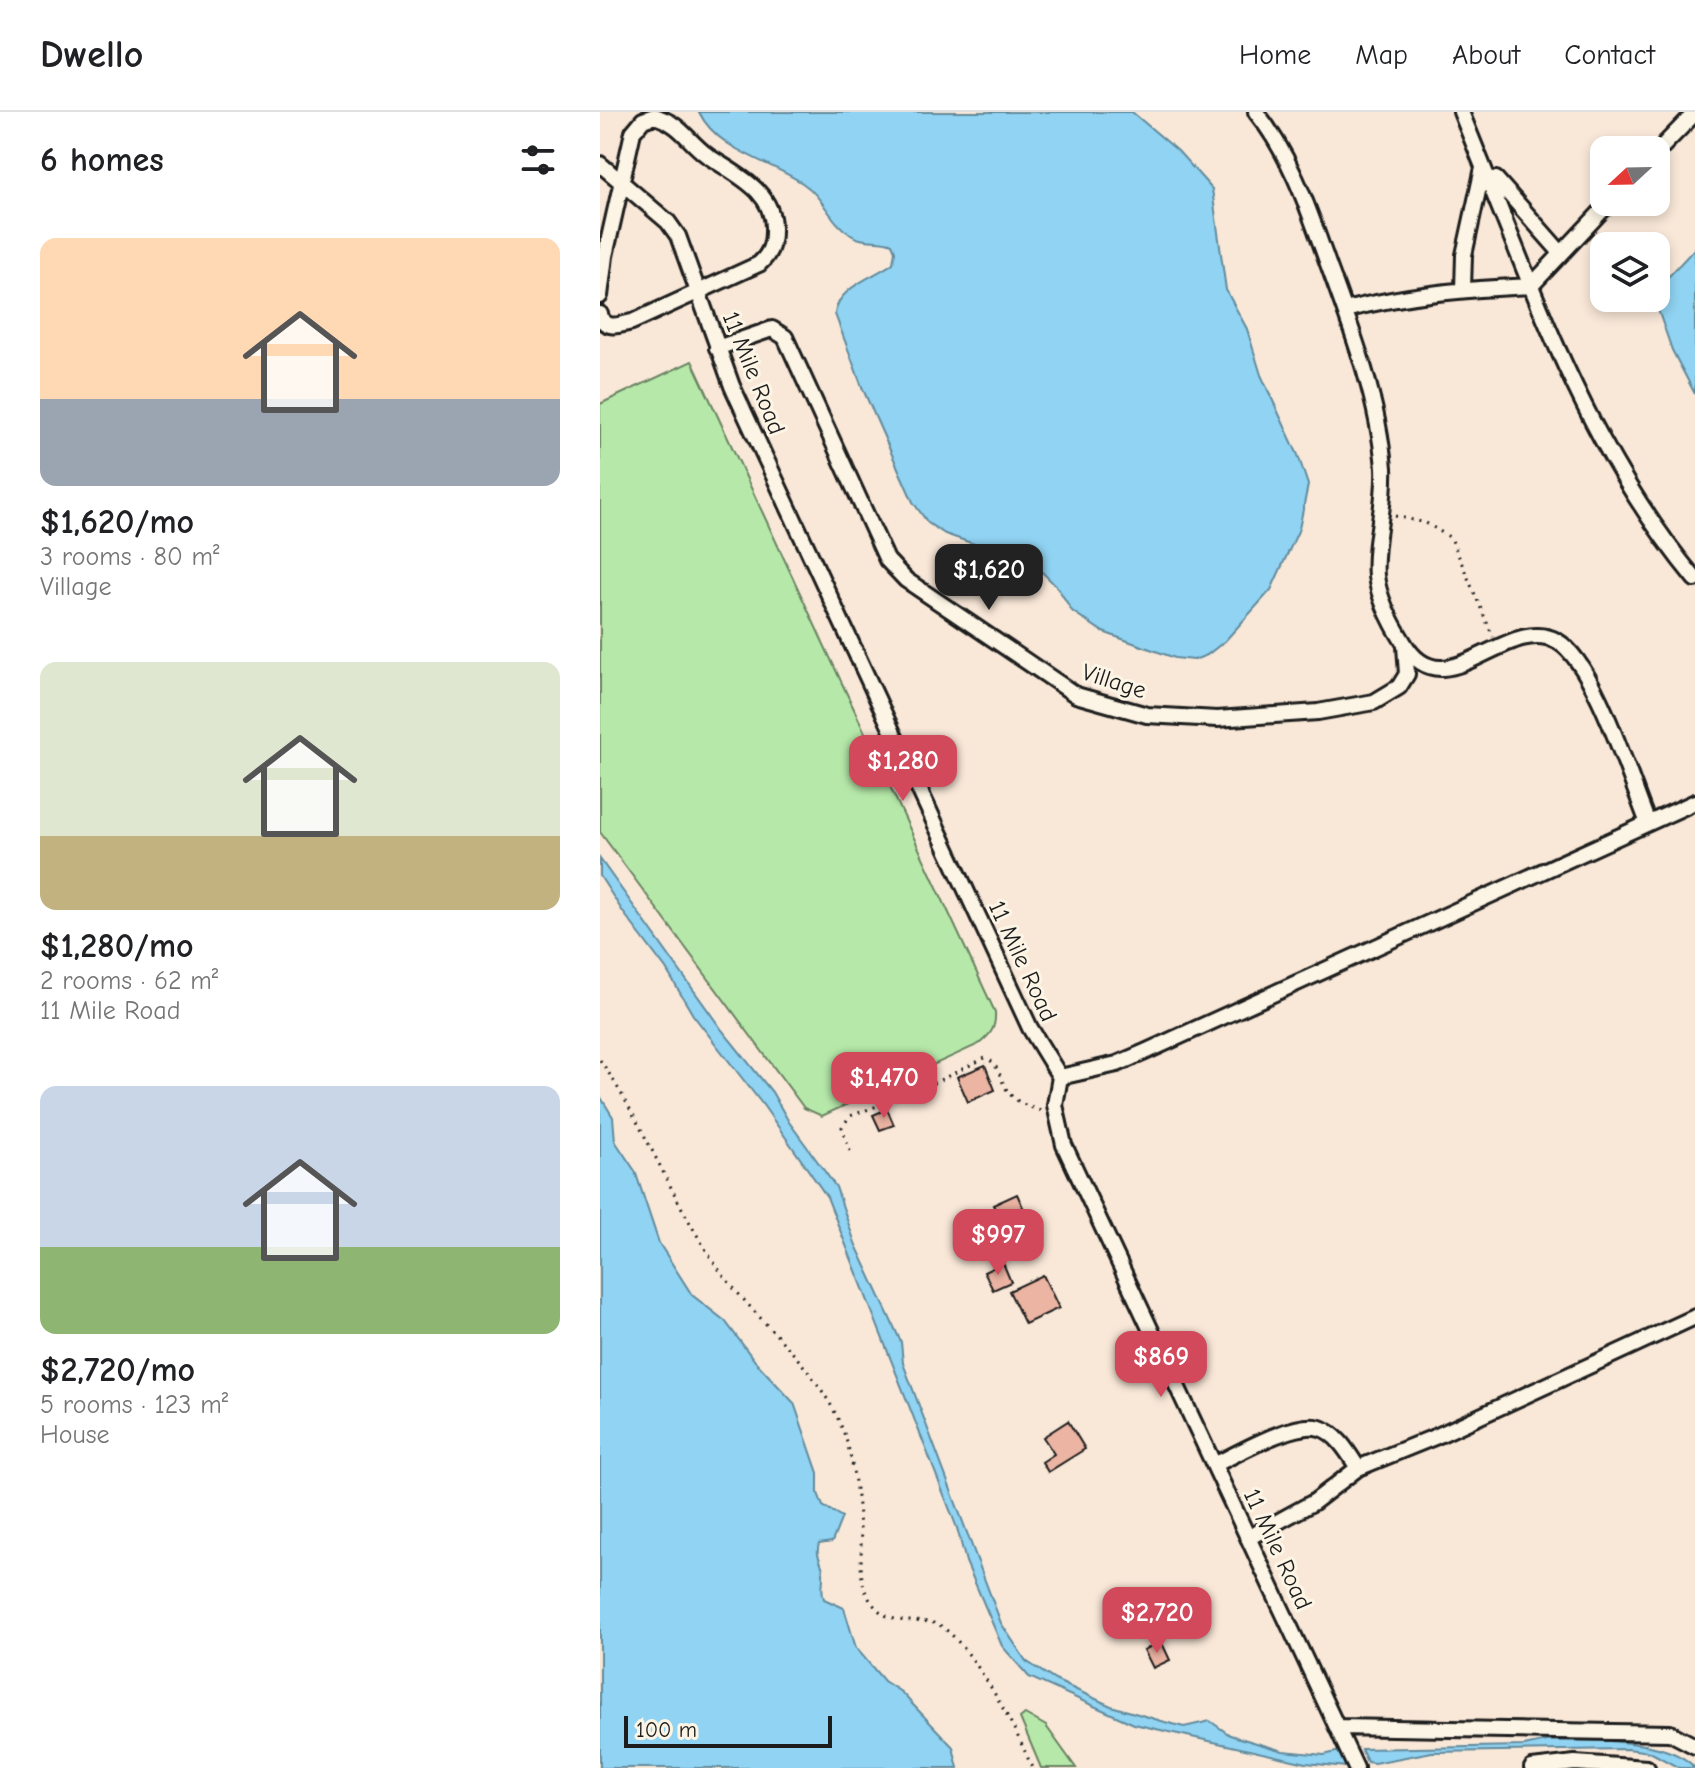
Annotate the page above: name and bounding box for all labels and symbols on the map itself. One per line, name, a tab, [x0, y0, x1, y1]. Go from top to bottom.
north arrow	[1590, 136, 1670, 216]
street label: 11 Mile Road	[717, 308, 791, 438]
pin: $1,620	[924, 544, 1054, 612]
street label: Village	[1078, 657, 1150, 705]
pin: $1,280	[838, 735, 968, 803]
street label: 11 Mile Road	[983, 896, 1063, 1026]
pin: $1,470	[819, 1052, 949, 1120]
pin: $997	[951, 1209, 1045, 1277]
pin: $869	[1114, 1331, 1208, 1399]
street label: 11 Mile Road	[1238, 1484, 1318, 1614]
pin: $2,720	[1092, 1587, 1222, 1655]
scale bar	[624, 1712, 832, 1748]

